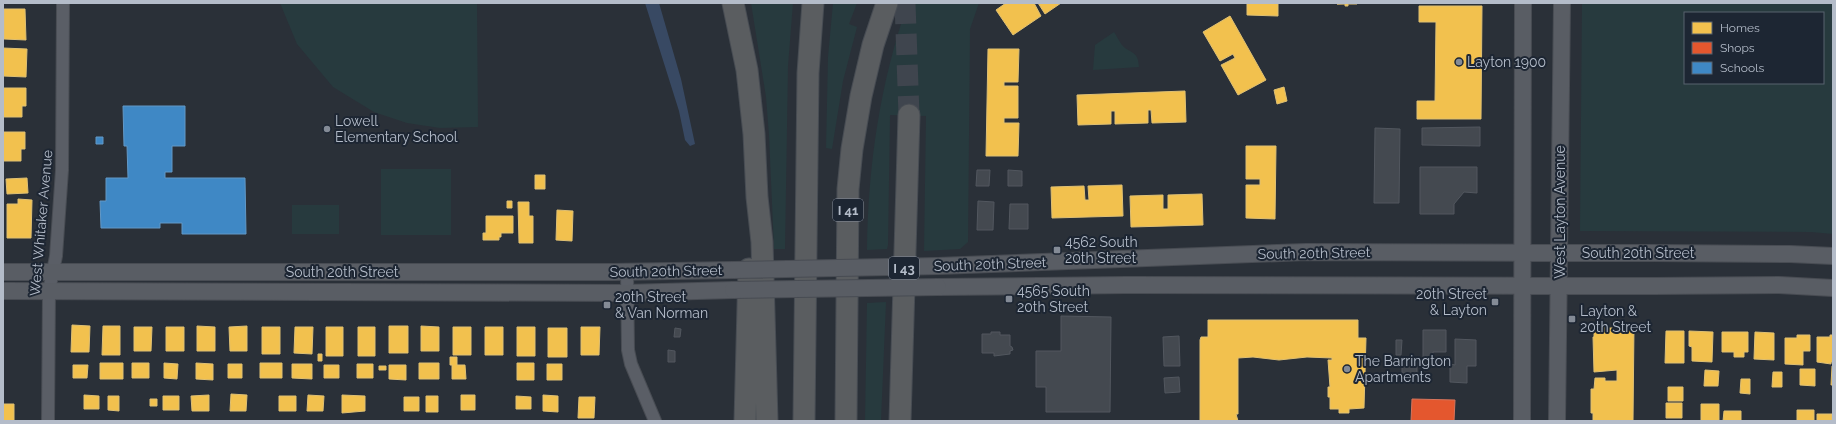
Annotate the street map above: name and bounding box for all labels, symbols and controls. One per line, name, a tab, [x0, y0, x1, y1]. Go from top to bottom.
legend	[1684, 12, 1824, 84]
text: Homes	[1720, 21, 1760, 35]
text: Shops	[1720, 41, 1755, 55]
place label: Layton 1900	[1467, 54, 1546, 70]
marker: Layton 1900	[1454, 57, 1464, 67]
text: Schools	[1720, 61, 1764, 75]
place label: Lowell Elementary School	[335, 113, 458, 145]
marker: Lowell Elementary School	[322, 124, 332, 134]
street label: West Layton Avenue	[1552, 145, 1568, 279]
street label: West Whitaker Avenue	[27, 149, 55, 297]
road number: I 41	[833, 199, 863, 221]
place label: 4562 South 20th Street	[1065, 234, 1138, 266]
street label: South 20th Street	[1258, 244, 1371, 262]
marker: 4562 South 20th Street	[1052, 245, 1062, 255]
street label: South 20th Street	[1582, 245, 1695, 261]
street label: South 20th Street	[933, 254, 1047, 274]
road number: I 43	[889, 257, 919, 279]
street label: South 20th Street	[610, 262, 723, 280]
street label: South 20th Street	[286, 264, 399, 280]
place label: 4565 South 20th Street	[1017, 283, 1090, 315]
place label: 20th Street & Layton	[1416, 286, 1487, 318]
place label: 20th Street & Van Norman	[615, 289, 708, 321]
marker: 4565 South 20th Street	[1004, 294, 1014, 304]
marker: 20th Street & Layton	[1490, 297, 1500, 307]
marker: 20th Street & Van Norman	[602, 300, 612, 310]
place label: Layton & 20th Street	[1580, 303, 1651, 335]
marker: Layton & 20th Street	[1567, 314, 1577, 324]
place label: The Barrington Apartments	[1355, 353, 1451, 385]
marker: The Barrington Apartments	[1342, 364, 1352, 374]

